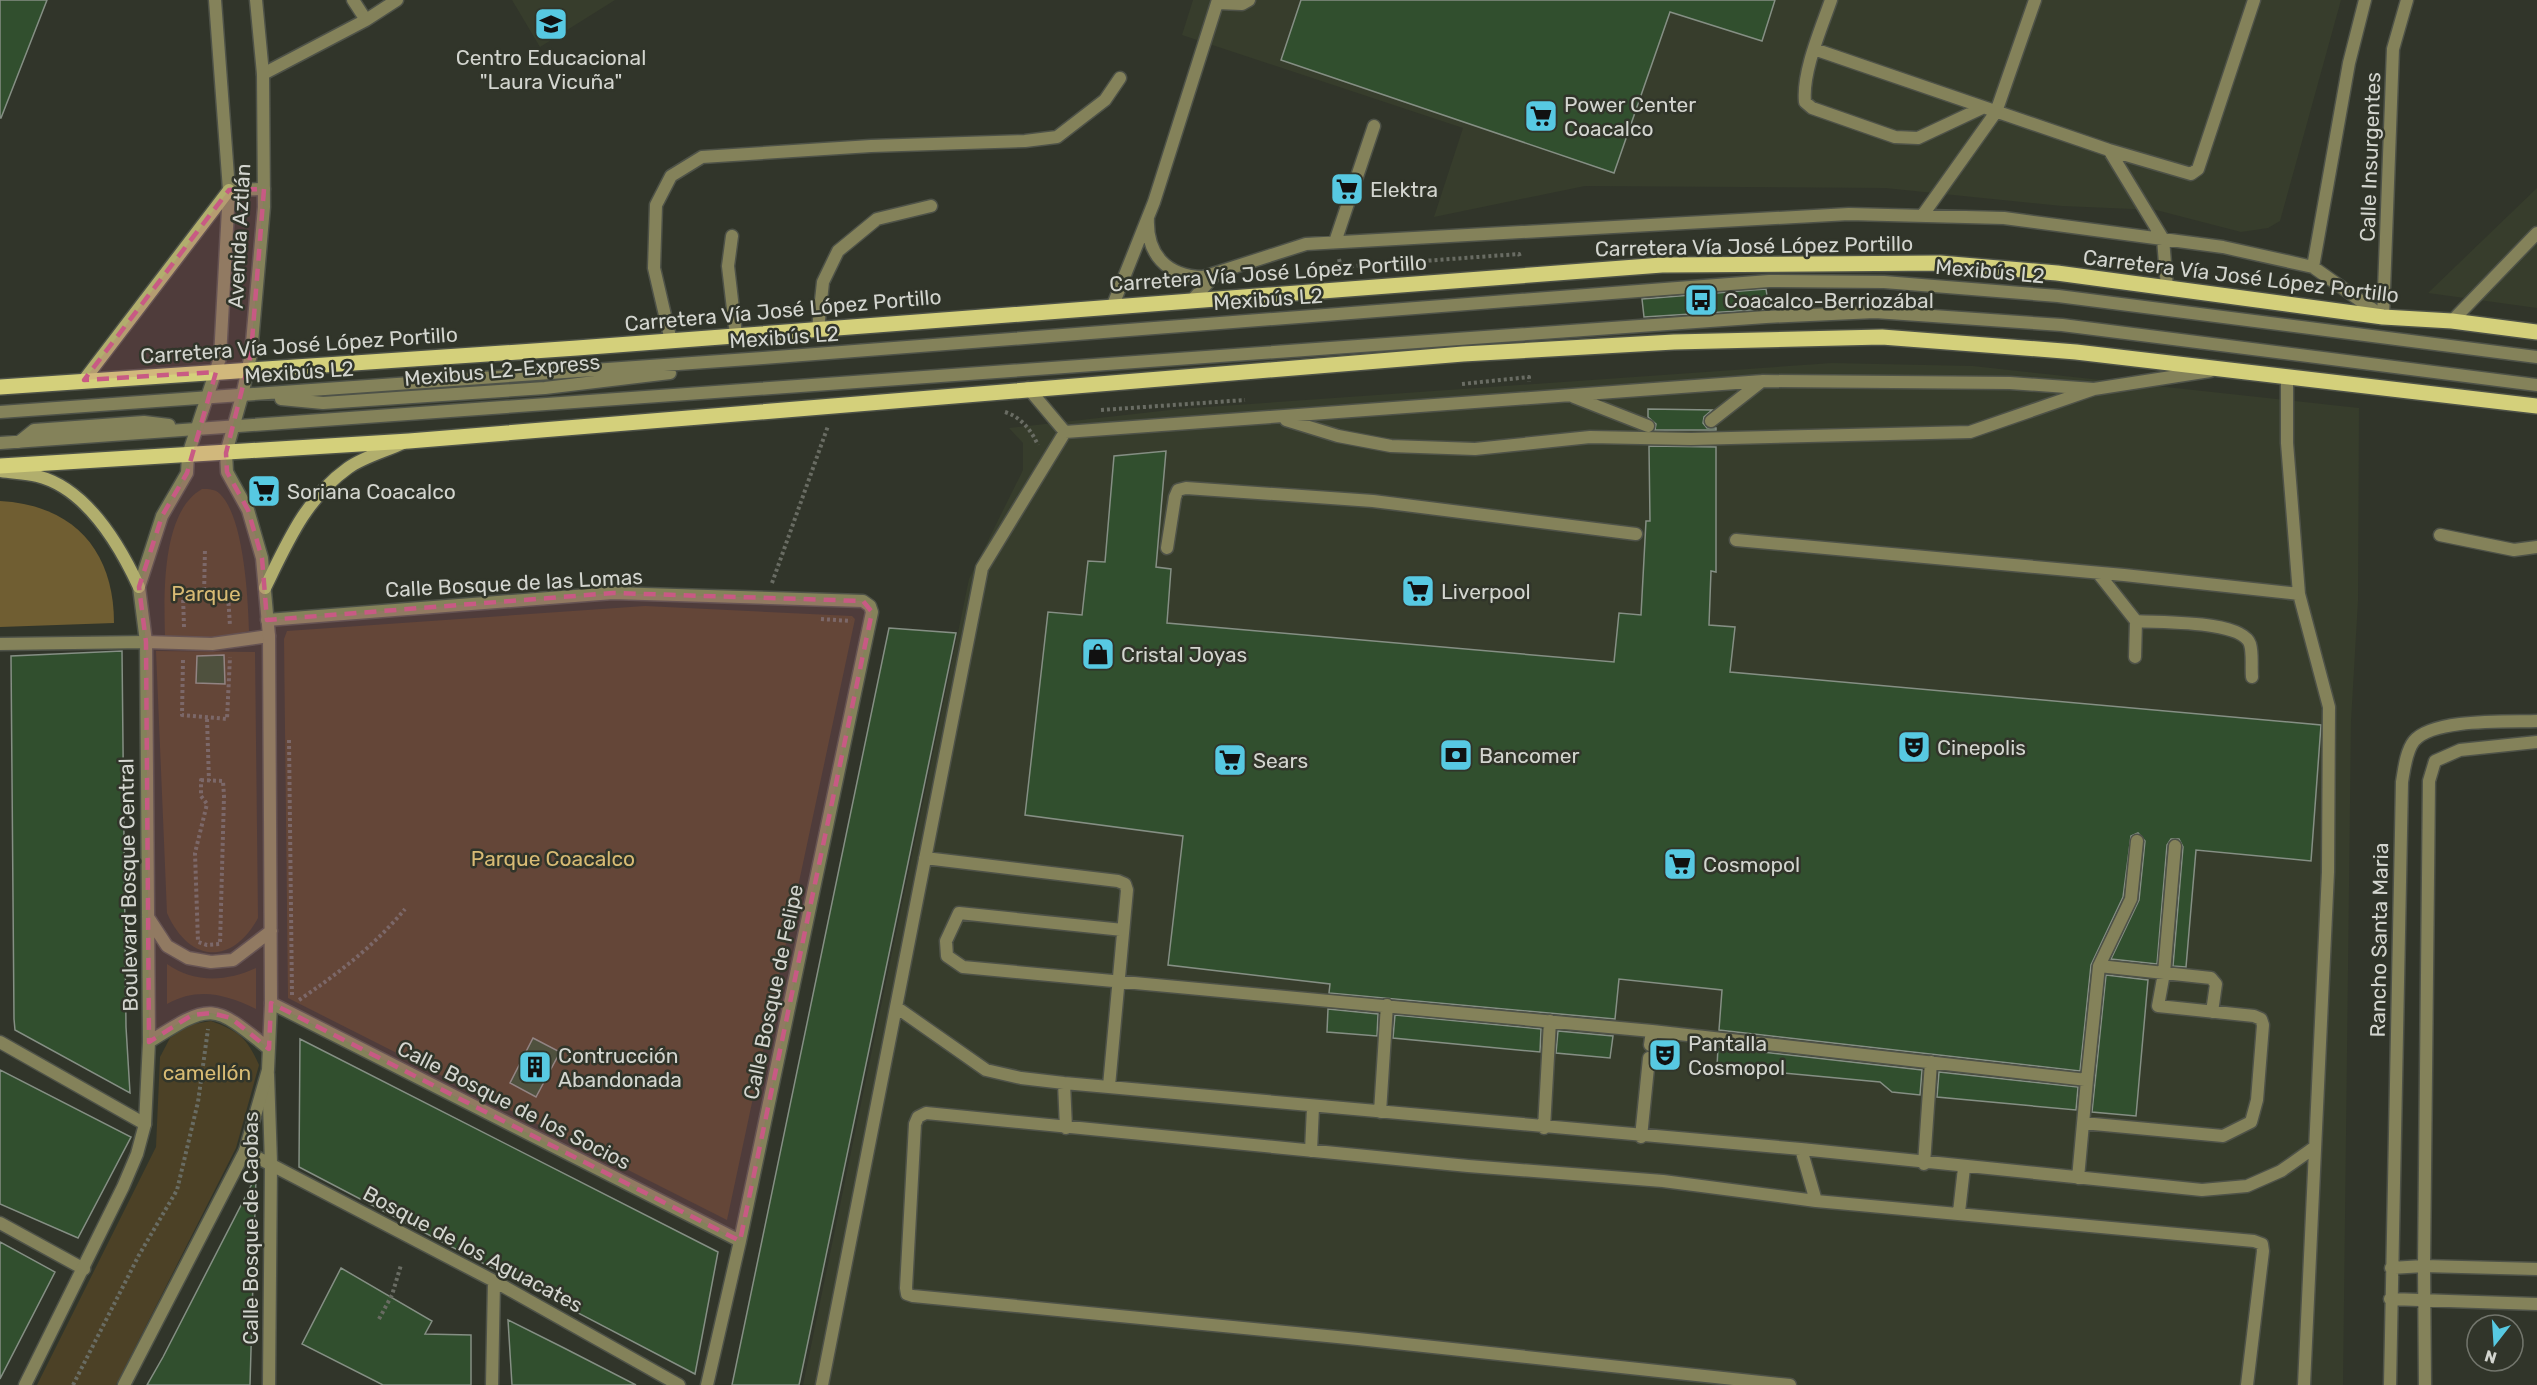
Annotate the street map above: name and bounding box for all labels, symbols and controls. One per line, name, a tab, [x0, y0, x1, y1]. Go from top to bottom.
school or university icon: Centro Educacional "Laura Vicuña"	[533, 6, 569, 42]
place label: Centro Educacional "Laura Vicuña"	[456, 45, 646, 94]
street label: Calle Insurgentes	[2355, 72, 2385, 242]
place label: Power Center Coacalco	[1564, 92, 1696, 141]
supermarket icon: Power Center Coacalco	[1523, 98, 1559, 134]
street label: Avenida Aztlán	[223, 163, 255, 309]
supermarket icon: Elektra	[1329, 171, 1365, 207]
place label: Elektra	[1370, 177, 1438, 202]
street label: Carretera Vía José López Portillo	[1595, 231, 1913, 261]
street label: Carretera Vía José López Portillo	[2082, 244, 2400, 308]
street label: Carretera Vía José López Portillo	[1108, 249, 1428, 297]
street label: Mexibús L2	[1934, 254, 2046, 288]
bus stop icon: Coacalco-Berriozábal	[1683, 282, 1719, 318]
street label: Mexibús L2	[1212, 283, 1324, 315]
street label: Carretera Vía José López Portillo	[623, 284, 943, 336]
place label: Coacalco-Berriozábal	[1724, 288, 1934, 313]
street label: Carretera Vía José López Portillo	[139, 321, 459, 369]
street label: Mexibús L2	[728, 321, 840, 353]
street label: Mexibus L2-Express	[403, 349, 601, 391]
street label: Mexibús L2	[243, 356, 355, 388]
supermarket icon: Soriana Coacalco	[246, 473, 282, 509]
place label: Soriana Coacalco	[287, 479, 456, 504]
street label: Calle Bosque de las Lomas	[384, 564, 644, 602]
supermarket icon: Liverpool	[1400, 573, 1436, 609]
place label: Liverpool	[1441, 579, 1531, 604]
park label: Parque	[171, 581, 241, 606]
shop icon: Cristal Joyas	[1080, 636, 1116, 672]
place label: Cristal Joyas	[1121, 642, 1247, 667]
theatre icon: Cinepolis	[1896, 729, 1932, 765]
place label: Cinepolis	[1937, 735, 2026, 760]
bank icon: Bancomer	[1438, 737, 1474, 773]
supermarket icon: Sears	[1212, 742, 1248, 778]
place label: Bancomer	[1479, 743, 1579, 768]
place label: Sears	[1253, 748, 1308, 773]
street label: Boulevard Bosque Central	[113, 758, 143, 1012]
street label: Rancho Santa Maria	[2365, 842, 2393, 1038]
park label: Parque Coacalco	[471, 846, 635, 871]
supermarket icon: Cosmopol	[1662, 846, 1698, 882]
place label: Cosmopol	[1703, 852, 1800, 877]
street label: Calle Bosque de Felipe	[738, 882, 808, 1102]
place label: Pantalla Cosmopol	[1688, 1031, 1785, 1080]
street label: Calle Bosque de los Socios	[393, 1035, 635, 1175]
theatre icon: Pantalla Cosmopol	[1647, 1037, 1683, 1073]
place label: Contrucción Abandonada	[558, 1043, 682, 1092]
building icon: Contrucción Abandonada	[517, 1049, 553, 1085]
park label: camellón	[163, 1060, 251, 1085]
street label: Calle Bosque de Caobas	[238, 1111, 263, 1345]
street label: Bosque de los Aguacates	[359, 1180, 587, 1318]
north arrow	[2465, 1313, 2525, 1373]
text: N	[2482, 1346, 2499, 1368]

